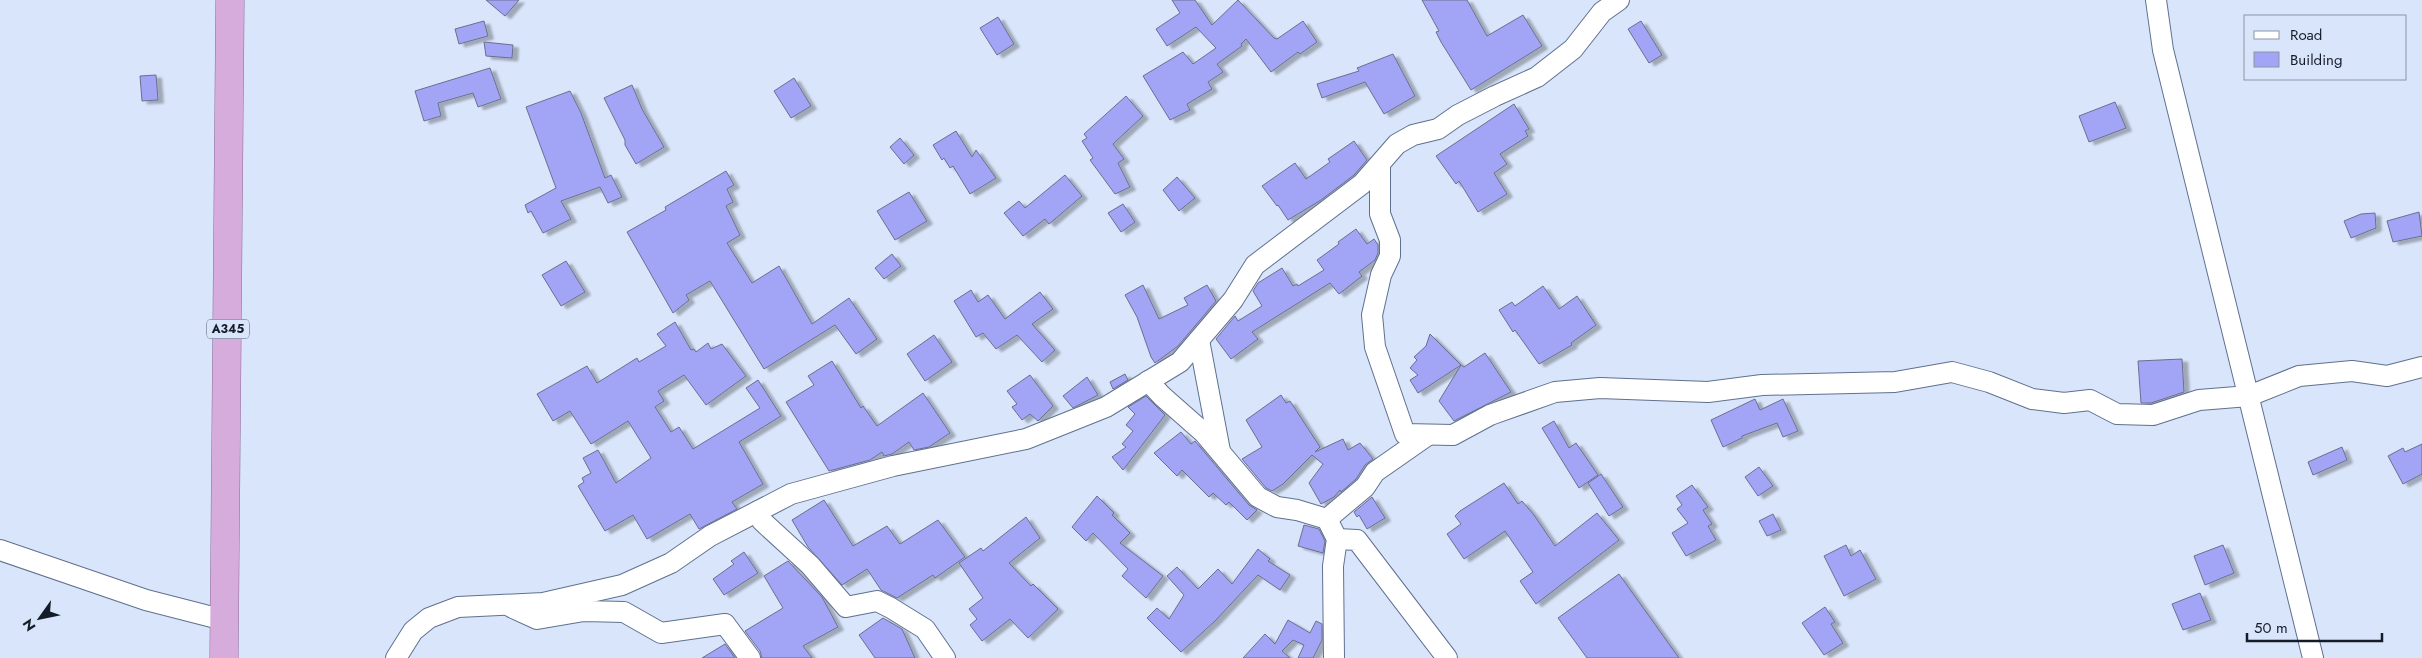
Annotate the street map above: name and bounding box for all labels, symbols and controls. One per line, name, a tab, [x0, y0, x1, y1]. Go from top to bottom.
legend	[2244, 15, 2407, 80]
text: Road	[2290, 24, 2322, 46]
text: Building	[2290, 49, 2342, 71]
road number: A345	[207, 320, 249, 338]
north arrow	[15, 593, 65, 643]
scale bar	[2247, 610, 2382, 642]
text: N	[18, 615, 41, 635]
text: 50 m	[2254, 617, 2288, 639]

